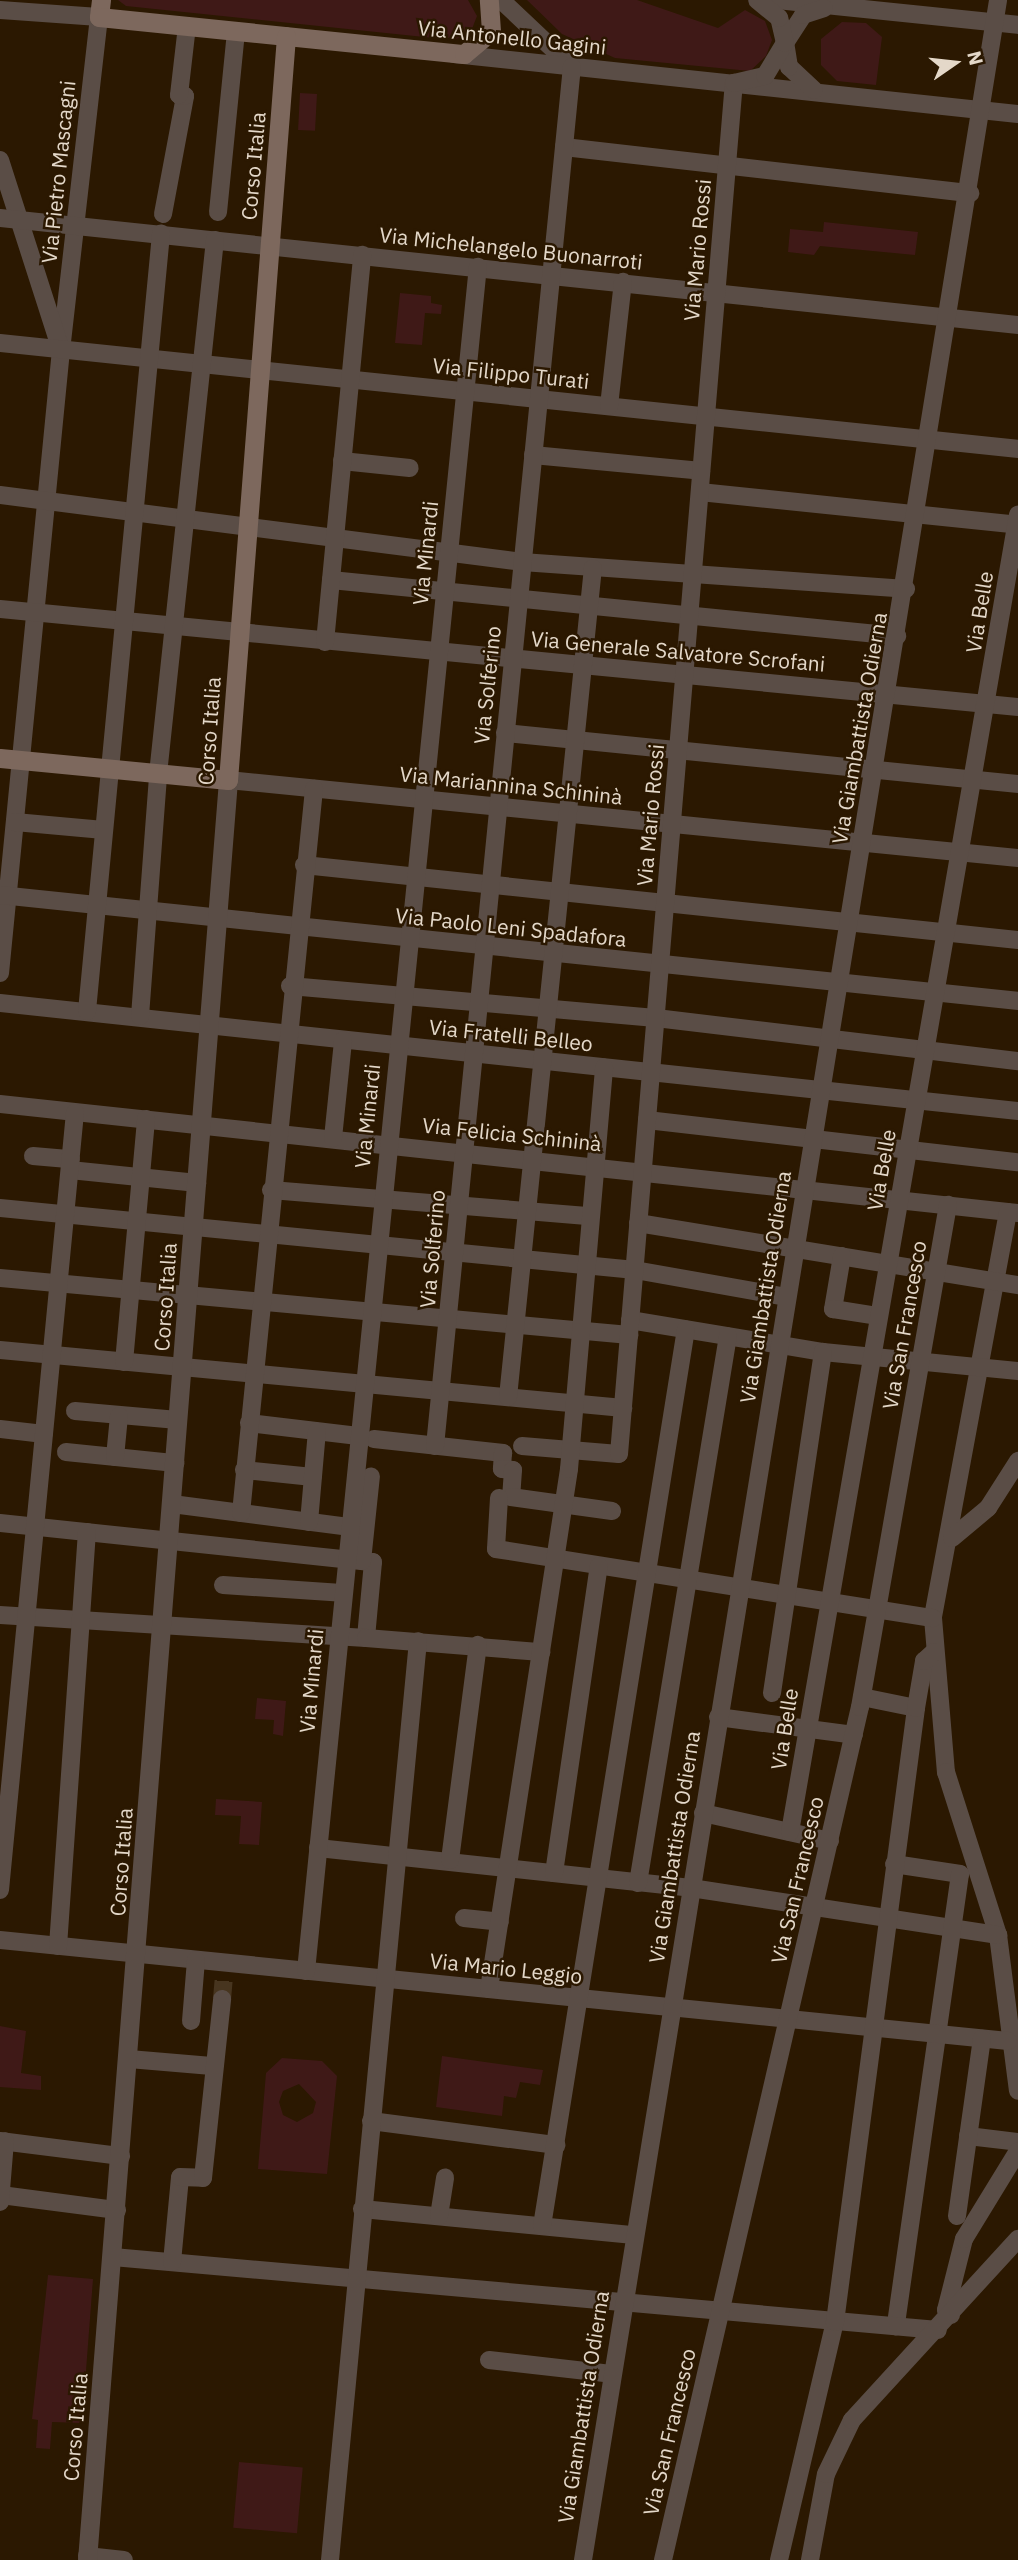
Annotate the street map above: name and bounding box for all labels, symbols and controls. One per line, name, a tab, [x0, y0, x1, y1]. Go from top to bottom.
street label: Via Antonello Gagini	[416, 15, 608, 59]
north arrow	[920, 28, 990, 98]
text: N	[962, 48, 989, 67]
street label: Via Pietro Mascagni	[36, 79, 80, 265]
street label: Corso Italia	[236, 111, 270, 221]
street label: Via Mario Rossi	[678, 178, 716, 322]
street label: Via Michelangelo Buonarroti	[378, 222, 644, 274]
street label: Via Filippo Turati	[431, 352, 591, 394]
street label: Via Minardi	[407, 500, 443, 606]
street label: Via Belle	[960, 569, 998, 655]
street label: Via Giambattista Odierna	[826, 610, 892, 846]
street label: Via Solferino	[468, 625, 506, 745]
street label: Via Generale Salvatore Scrofani	[530, 626, 826, 676]
street label: Corso Italia	[193, 676, 225, 786]
street label: Via Mario Rossi	[631, 743, 669, 887]
street label: Via Mariannina Schininà	[398, 761, 624, 809]
street label: Via Paolo Leni Spadafora	[394, 902, 628, 952]
street label: Via Fratelli Belleo	[428, 1014, 594, 1056]
street label: Via Minardi	[349, 1063, 385, 1169]
street label: Via Felicia Schininà	[421, 1112, 603, 1156]
street label: Via Belle	[861, 1127, 901, 1213]
street label: Via Giambattista Odierna	[734, 1169, 796, 1405]
street label: Via Solferino	[414, 1189, 450, 1309]
street label: Via San Francesco	[877, 1239, 931, 1411]
street label: Corso Italia	[149, 1242, 181, 1352]
street label: Via Minardi	[294, 1628, 328, 1734]
street label: Via Belle	[765, 1686, 803, 1772]
street label: Via Giambattista Odierna	[643, 1729, 705, 1965]
street label: Via San Francesco	[765, 1794, 829, 1966]
street label: Corso Italia	[105, 1807, 137, 1917]
street label: Via Mario Leggio	[428, 1947, 584, 1989]
street label: Via Giambattista Odierna	[552, 2289, 614, 2525]
street label: Via San Francesco	[637, 2346, 701, 2518]
street label: Corso Italia	[58, 2372, 92, 2482]

